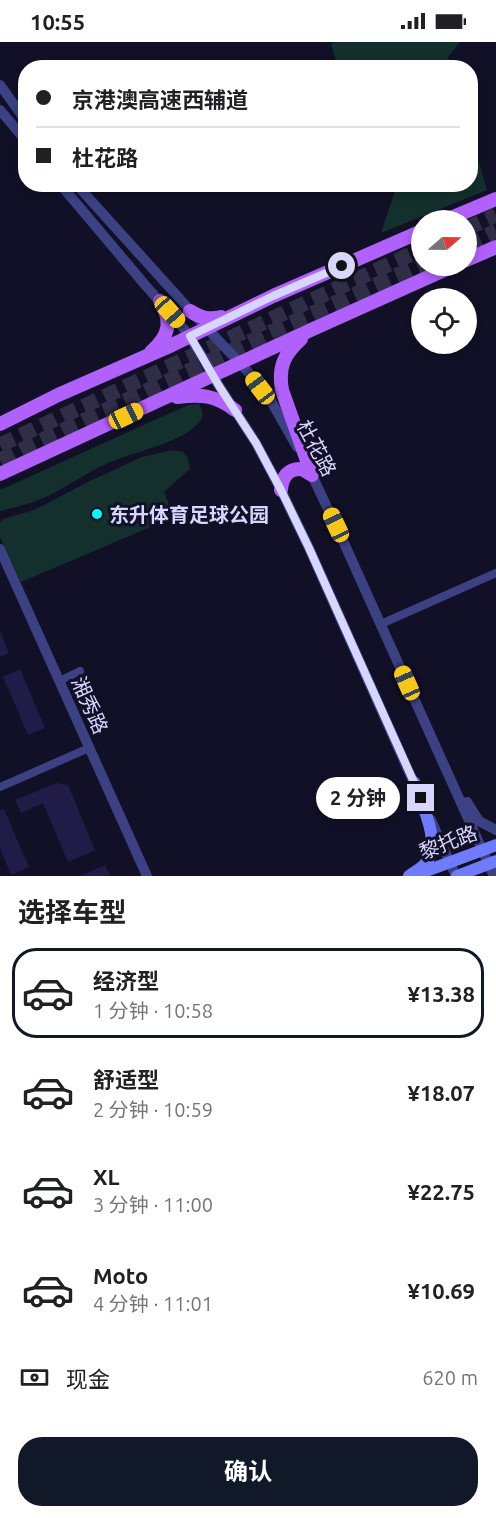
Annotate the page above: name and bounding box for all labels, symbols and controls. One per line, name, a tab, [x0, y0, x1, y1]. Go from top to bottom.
text: 10:55	[30, 9, 85, 34]
text: 京港澳高速西辅道	[72, 87, 248, 112]
text: 杜花路	[72, 145, 138, 170]
north arrow	[411, 210, 477, 276]
map controls	[411, 210, 477, 354]
route start	[328, 252, 355, 279]
button: locate	[411, 288, 477, 354]
car	[151, 293, 189, 331]
car	[242, 368, 278, 408]
car	[106, 400, 146, 432]
street label: 杜花路	[293, 416, 341, 480]
place label: 东升体育足球公园	[109, 503, 269, 526]
car	[320, 505, 352, 545]
marker: 东升体育足球公园	[90, 507, 104, 521]
car	[391, 663, 423, 703]
street label: 湘秀路	[67, 673, 113, 737]
callout: 2 分钟	[316, 777, 400, 819]
route end	[407, 784, 434, 811]
text: 2 分钟	[330, 786, 386, 809]
street label: 黎托路	[416, 821, 480, 863]
text: 选择车型	[18, 897, 126, 927]
icon: car	[21, 966, 75, 1020]
text: 经济型	[93, 968, 159, 993]
text: ¥13.38	[408, 981, 475, 1006]
text: 1 分钟 · 10:58	[93, 999, 213, 1022]
icon: car	[21, 1065, 75, 1119]
text: 舒适型	[93, 1067, 159, 1092]
text: ¥18.07	[408, 1080, 475, 1105]
text: 2 分钟 · 10:59	[93, 1098, 213, 1121]
icon: car	[21, 1164, 75, 1218]
text: XL	[93, 1164, 120, 1189]
text: ¥22.75	[408, 1179, 475, 1204]
text: 3 分钟 · 11:00	[93, 1193, 213, 1216]
icon: car	[21, 1263, 75, 1317]
text: Moto	[93, 1263, 148, 1288]
text: ¥10.69	[408, 1278, 475, 1303]
text: 4 分钟 · 11:01	[93, 1292, 213, 1315]
icon: cash	[18, 1361, 51, 1394]
text: 现金	[66, 1366, 110, 1391]
text: 620 m	[422, 1366, 478, 1389]
button: 确认	[18, 1437, 478, 1506]

